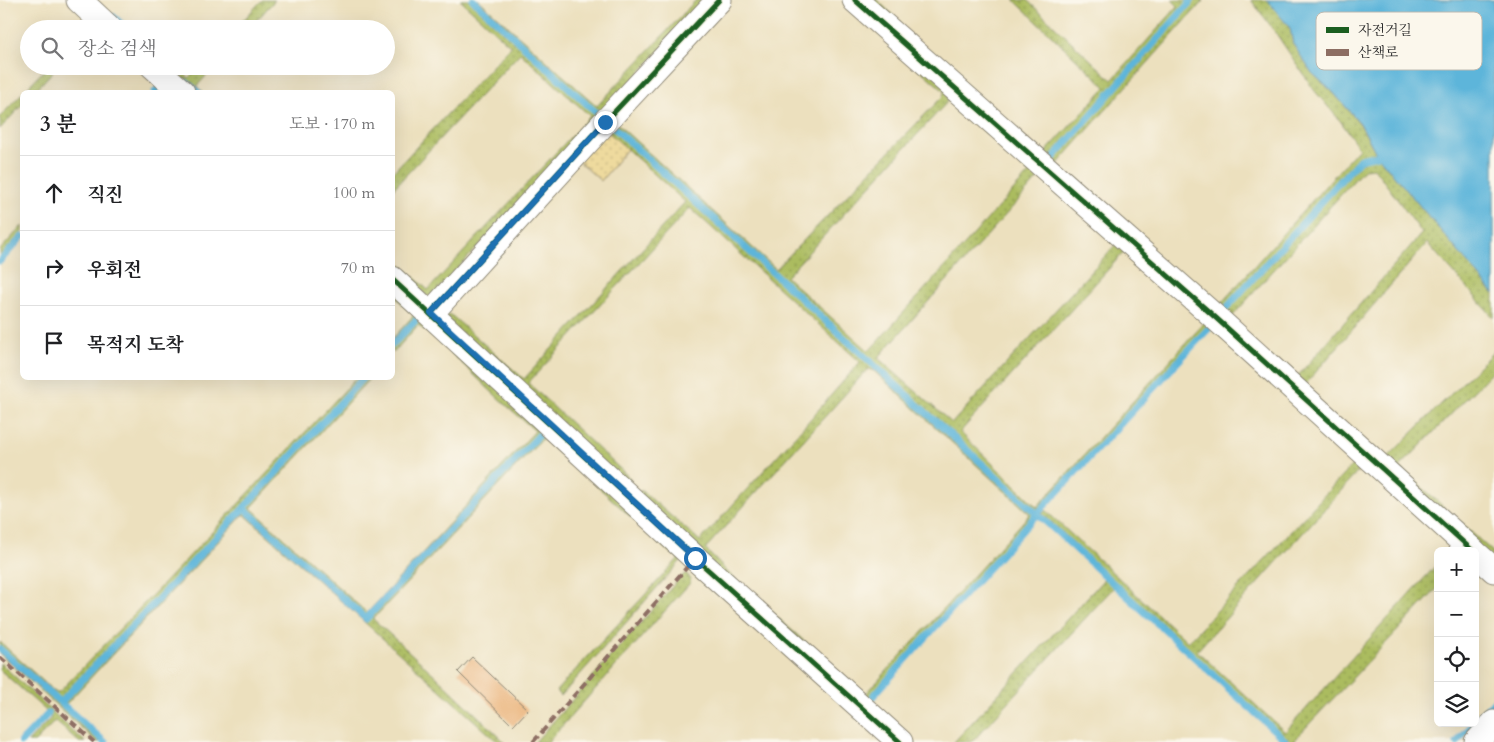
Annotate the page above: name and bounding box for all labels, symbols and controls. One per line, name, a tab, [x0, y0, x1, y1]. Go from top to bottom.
legend	[1316, 12, 1482, 70]
search box	[20, 20, 395, 75]
text: 자전거길	[1358, 21, 1412, 40]
icon: search	[38, 34, 66, 62]
text: 장소 검색	[78, 36, 157, 62]
text: 산책로	[1358, 43, 1399, 62]
text: 3 분	[40, 110, 77, 139]
route end	[594, 111, 617, 134]
text: 도보 · 170 m	[289, 113, 375, 135]
icon: ahead	[40, 179, 68, 207]
text: 직진	[87, 182, 124, 208]
text: 100 m	[333, 182, 375, 204]
icon: right	[40, 254, 68, 282]
text: 우회전	[87, 257, 142, 283]
text: 70 m	[341, 257, 375, 279]
icon: arrive	[40, 329, 68, 357]
text: 목적지 도착	[87, 332, 184, 358]
route start	[684, 547, 707, 570]
map controls	[1434, 547, 1479, 727]
button: +	[1434, 547, 1479, 592]
button: −	[1434, 592, 1479, 637]
button: locate	[1434, 637, 1479, 682]
button: layers	[1434, 682, 1479, 727]

